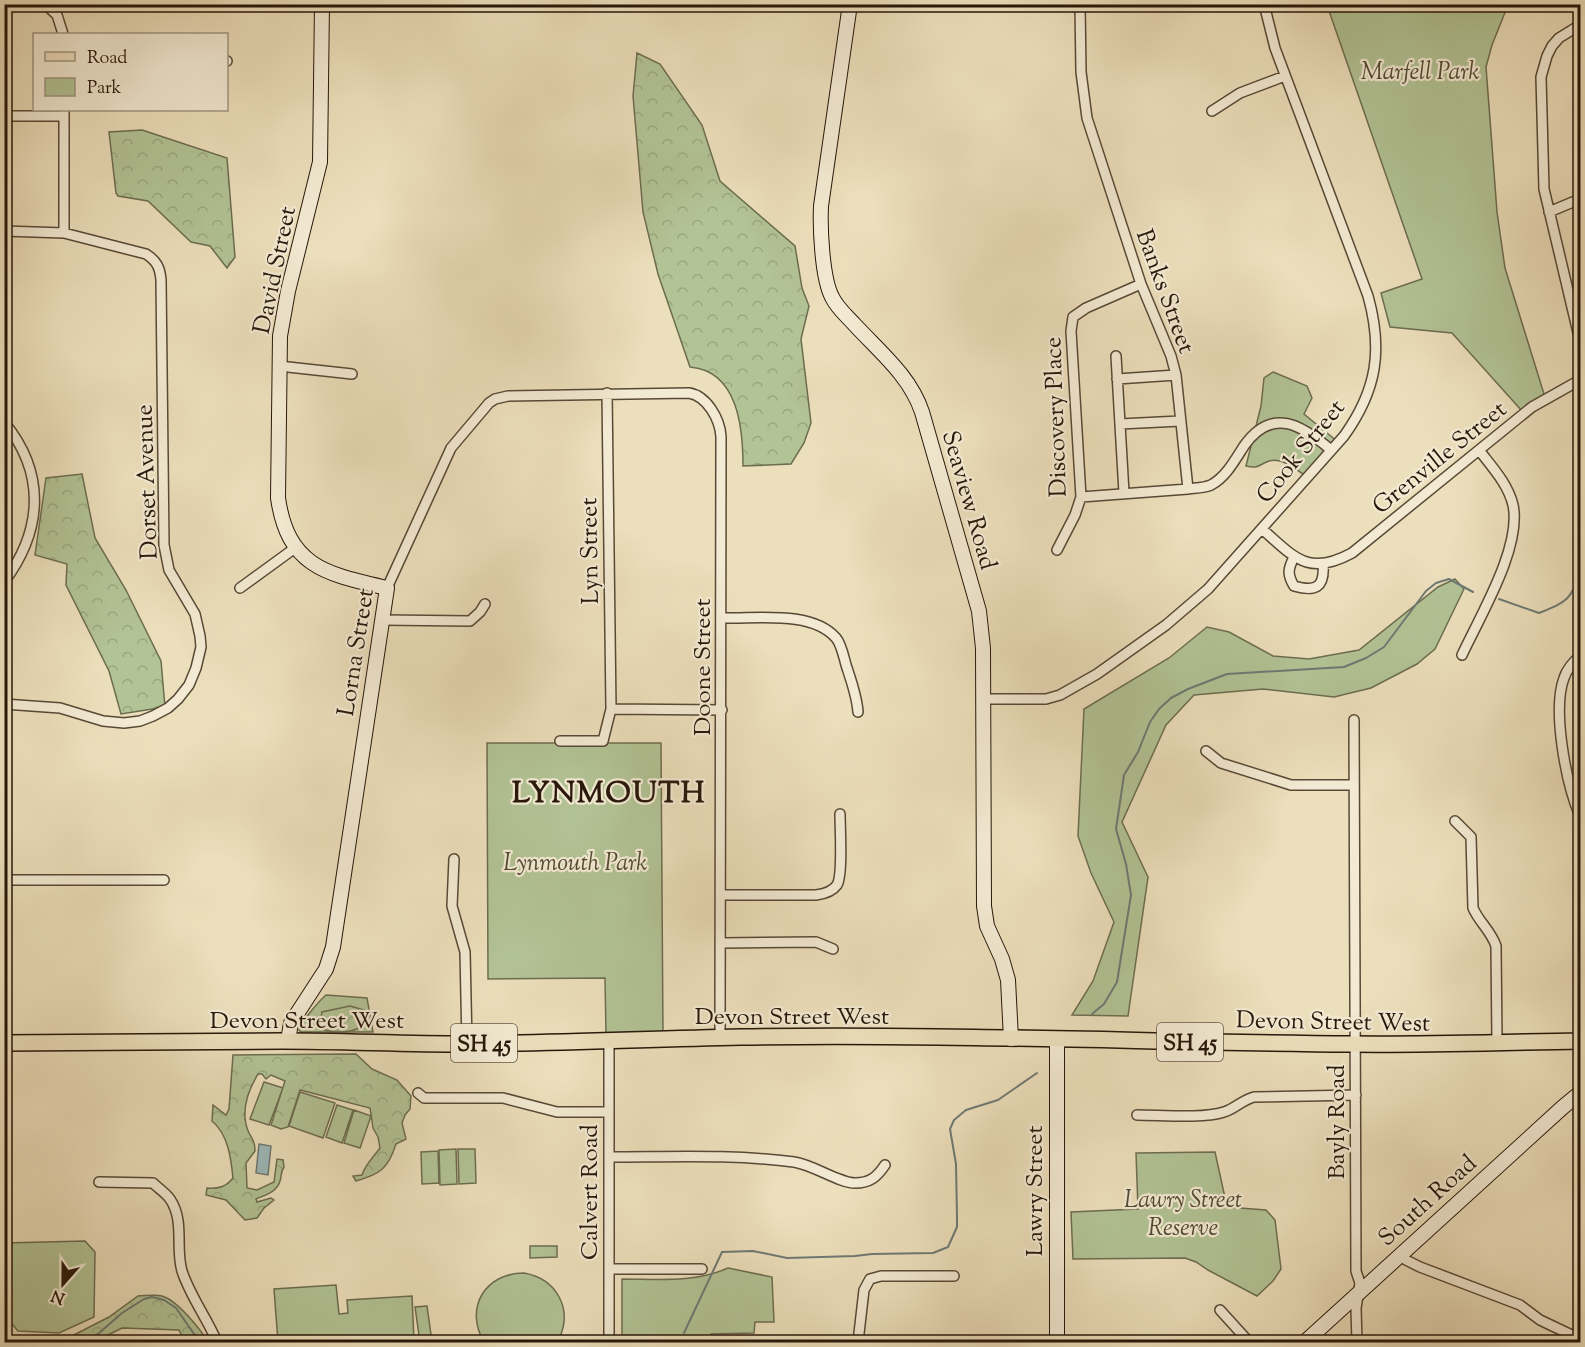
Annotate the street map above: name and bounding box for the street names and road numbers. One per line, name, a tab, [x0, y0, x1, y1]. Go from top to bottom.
street label: David Street	[246, 203, 306, 337]
street label: Banks Street	[1126, 225, 1202, 359]
street label: Discovery Place	[1037, 336, 1077, 498]
street label: Cook Street	[1249, 393, 1354, 512]
street label: Grenville Street	[1366, 394, 1515, 523]
street label: Dorset Avenue	[128, 404, 168, 560]
street label: Seaview Road	[932, 427, 1004, 575]
street label: Lyn Street	[573, 497, 609, 605]
street label: Lorna Street	[330, 586, 384, 719]
street label: Doone Street	[687, 598, 721, 736]
street label: Devon Street West	[695, 1001, 889, 1035]
street label: Devon Street West	[1236, 1004, 1430, 1042]
street label: Devon Street West	[210, 1005, 404, 1039]
road number: SH 45	[1157, 1023, 1223, 1061]
road number: SH 45	[451, 1024, 517, 1062]
street label: Bayly Road	[1321, 1064, 1355, 1180]
street label: Calvert Road	[574, 1124, 608, 1260]
street label: Lawry Street	[1019, 1125, 1053, 1257]
street label: South Road	[1371, 1148, 1486, 1255]

